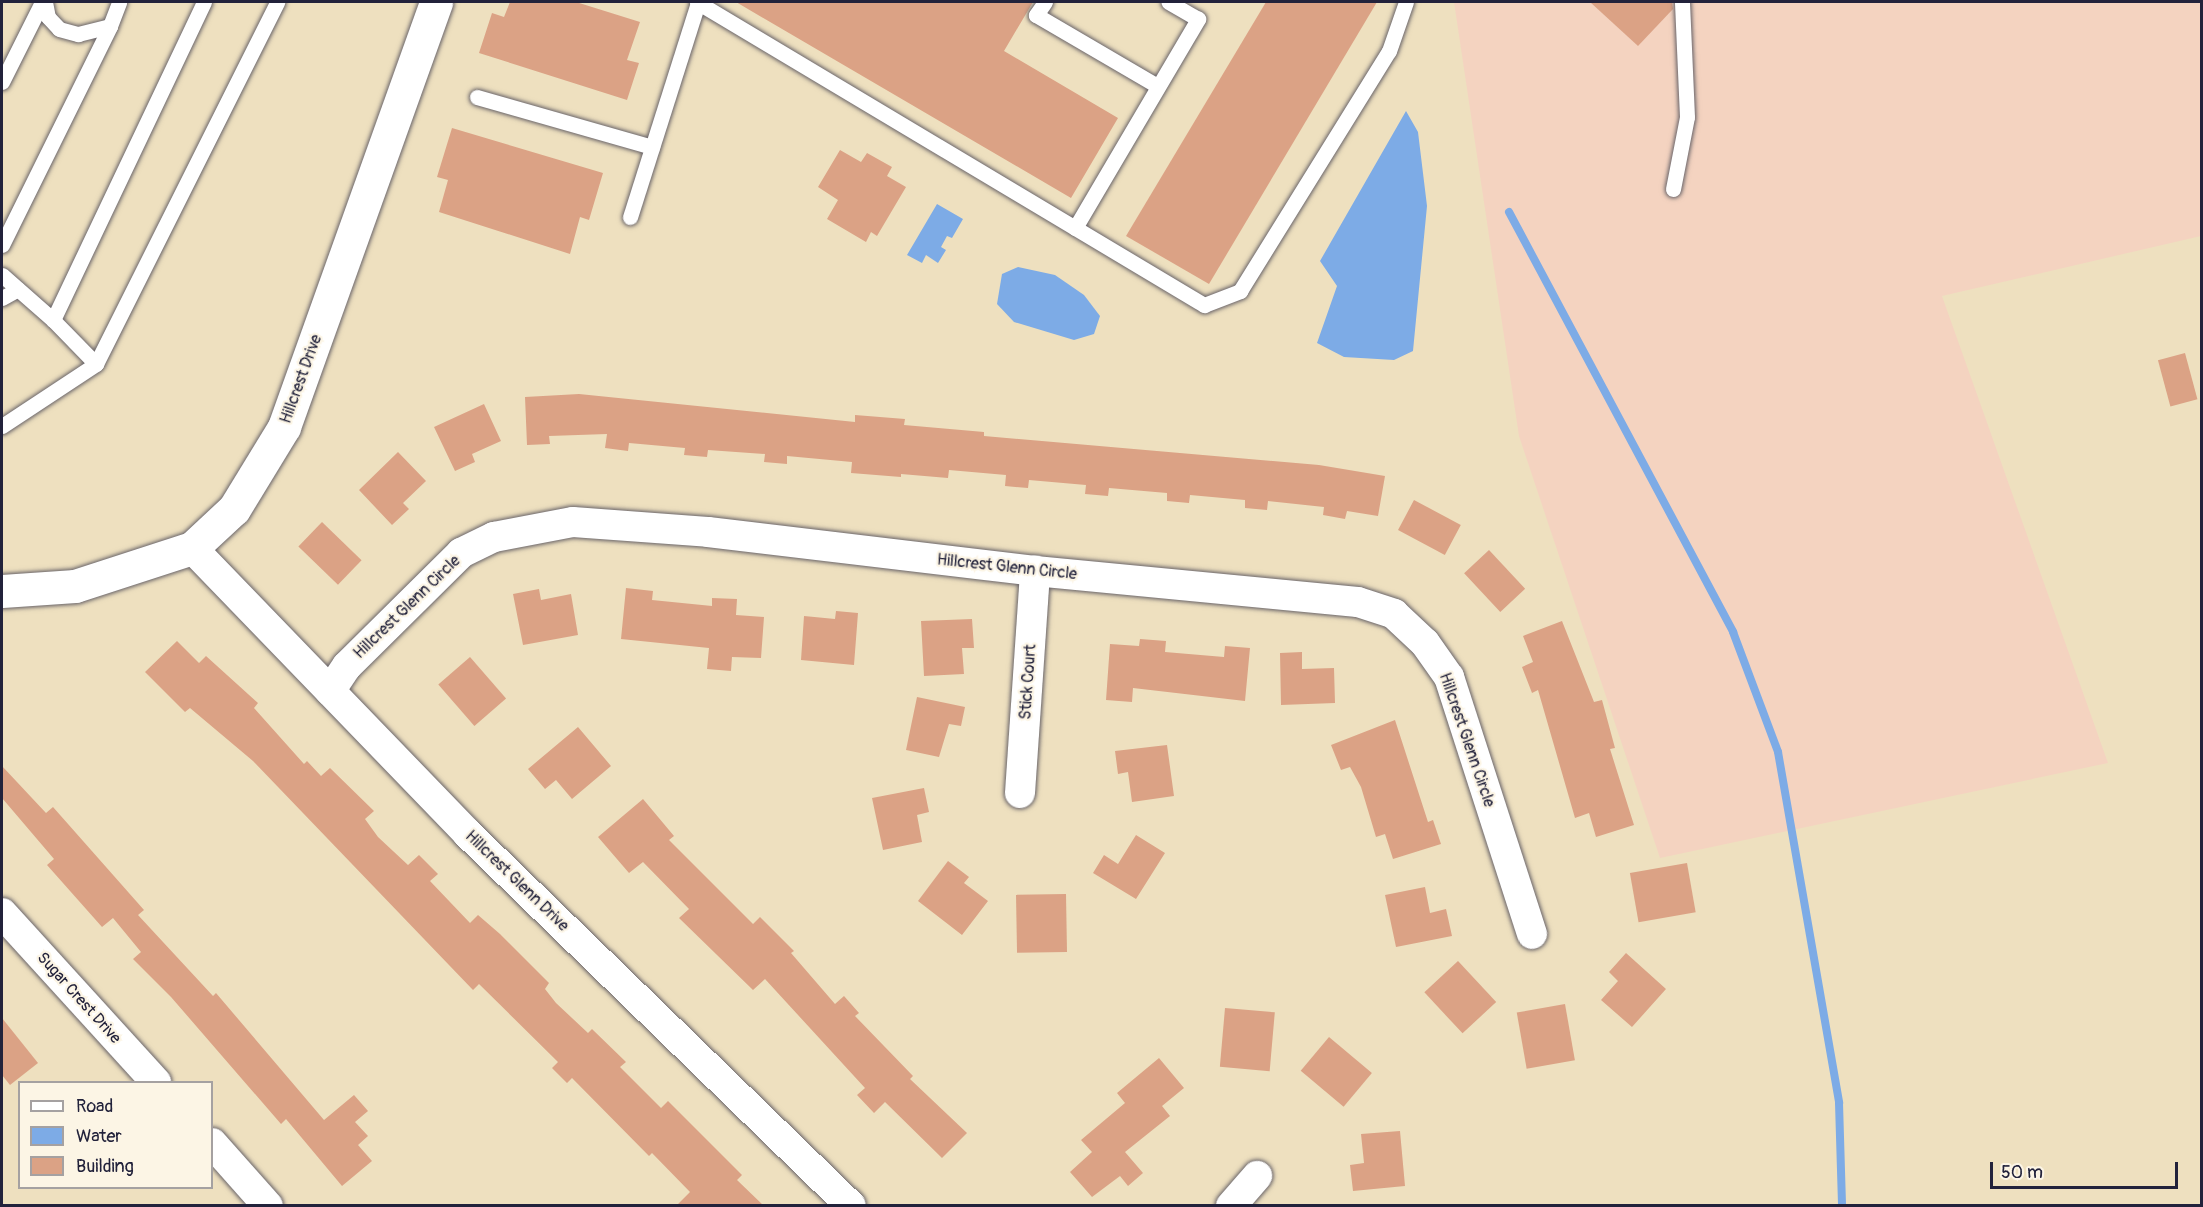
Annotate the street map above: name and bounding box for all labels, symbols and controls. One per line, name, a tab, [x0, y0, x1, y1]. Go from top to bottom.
street label: Hillcrest Drive	[276, 332, 326, 426]
street label: Hillcrest Glenn Circle	[936, 550, 1078, 584]
street label: Hillcrest Glenn Circle	[350, 551, 464, 663]
street label: Stick Court	[1016, 644, 1040, 720]
street label: Hillcrest Glenn Circle	[1435, 670, 1499, 810]
street label: Hillcrest Glenn Drive	[461, 827, 573, 935]
street label: Sugar Crest Drive	[33, 948, 125, 1048]
legend	[18, 1081, 213, 1189]
text: Road	[76, 1095, 113, 1118]
text: Water	[76, 1125, 122, 1148]
scale bar	[1993, 1150, 2180, 1188]
text: Building	[76, 1155, 134, 1178]
text: 50 m	[2001, 1161, 2043, 1184]

